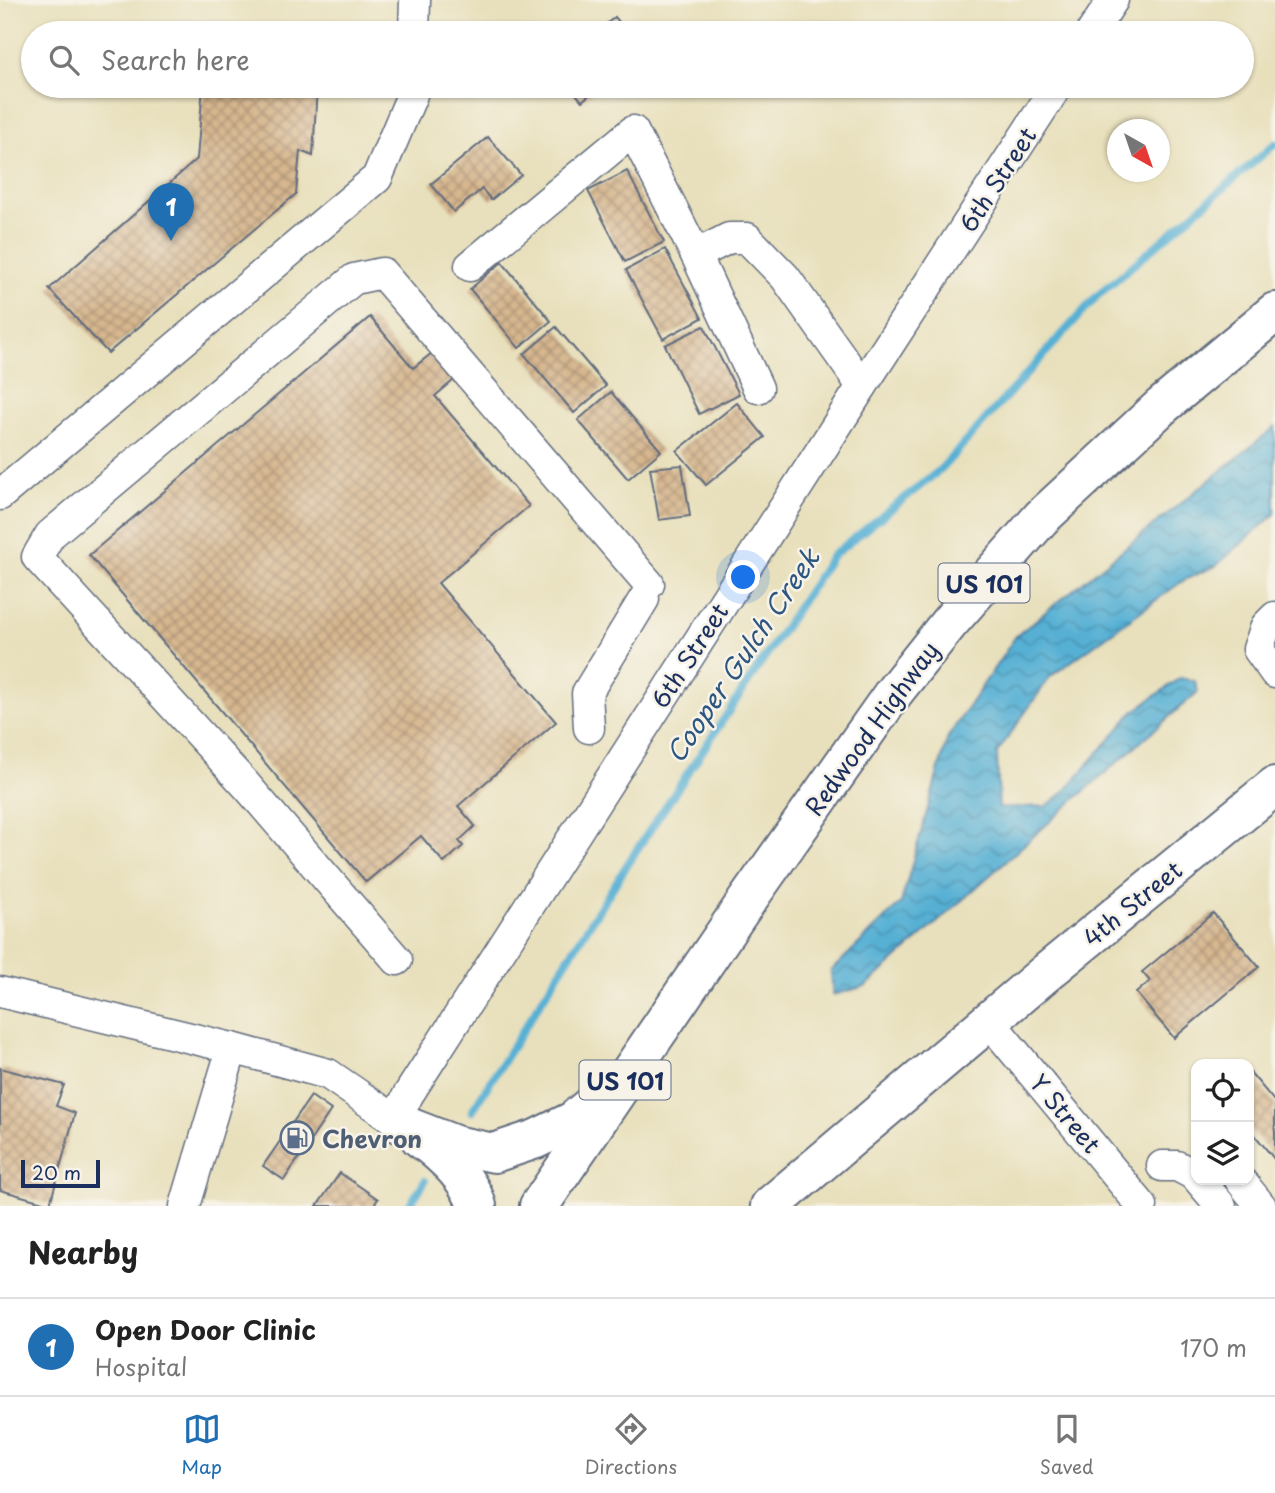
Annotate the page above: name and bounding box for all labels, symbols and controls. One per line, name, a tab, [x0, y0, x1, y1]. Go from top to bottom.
search box	[21, 21, 1254, 98]
text: Search here	[101, 40, 250, 79]
icon: search	[45, 41, 83, 79]
street label: 6th Street	[950, 119, 1044, 239]
north arrow	[1107, 119, 1170, 182]
pin: 1	[148, 183, 194, 241]
water label: Cooper Gulch Creek	[656, 539, 829, 770]
your location	[726, 560, 760, 594]
road number: US 101	[939, 564, 1030, 603]
street label: 6th Street	[642, 595, 736, 715]
street label: Redwood Highway	[795, 633, 947, 823]
street label: 4th Street	[1075, 852, 1190, 954]
map controls	[1191, 1059, 1254, 1185]
button: locate	[1191, 1059, 1254, 1122]
road number: US 101	[580, 1060, 670, 1100]
street label: Y Street	[1022, 1066, 1110, 1161]
fuel station icon: Chevron	[278, 1119, 316, 1157]
place label: Chevron	[322, 1120, 422, 1156]
button: layers	[1191, 1122, 1254, 1185]
scale bar	[21, 1157, 100, 1189]
text: 20 m	[32, 1158, 81, 1186]
text: Nearby	[28, 1229, 138, 1274]
text: Open Door Clinic	[95, 1310, 316, 1349]
text: 1	[46, 1330, 57, 1365]
text: 170 m	[1180, 1330, 1247, 1365]
text: Hospital	[95, 1349, 187, 1384]
tab: Map	[181, 1410, 222, 1480]
tab: Directions	[585, 1410, 677, 1480]
tab: Saved	[1040, 1410, 1094, 1480]

